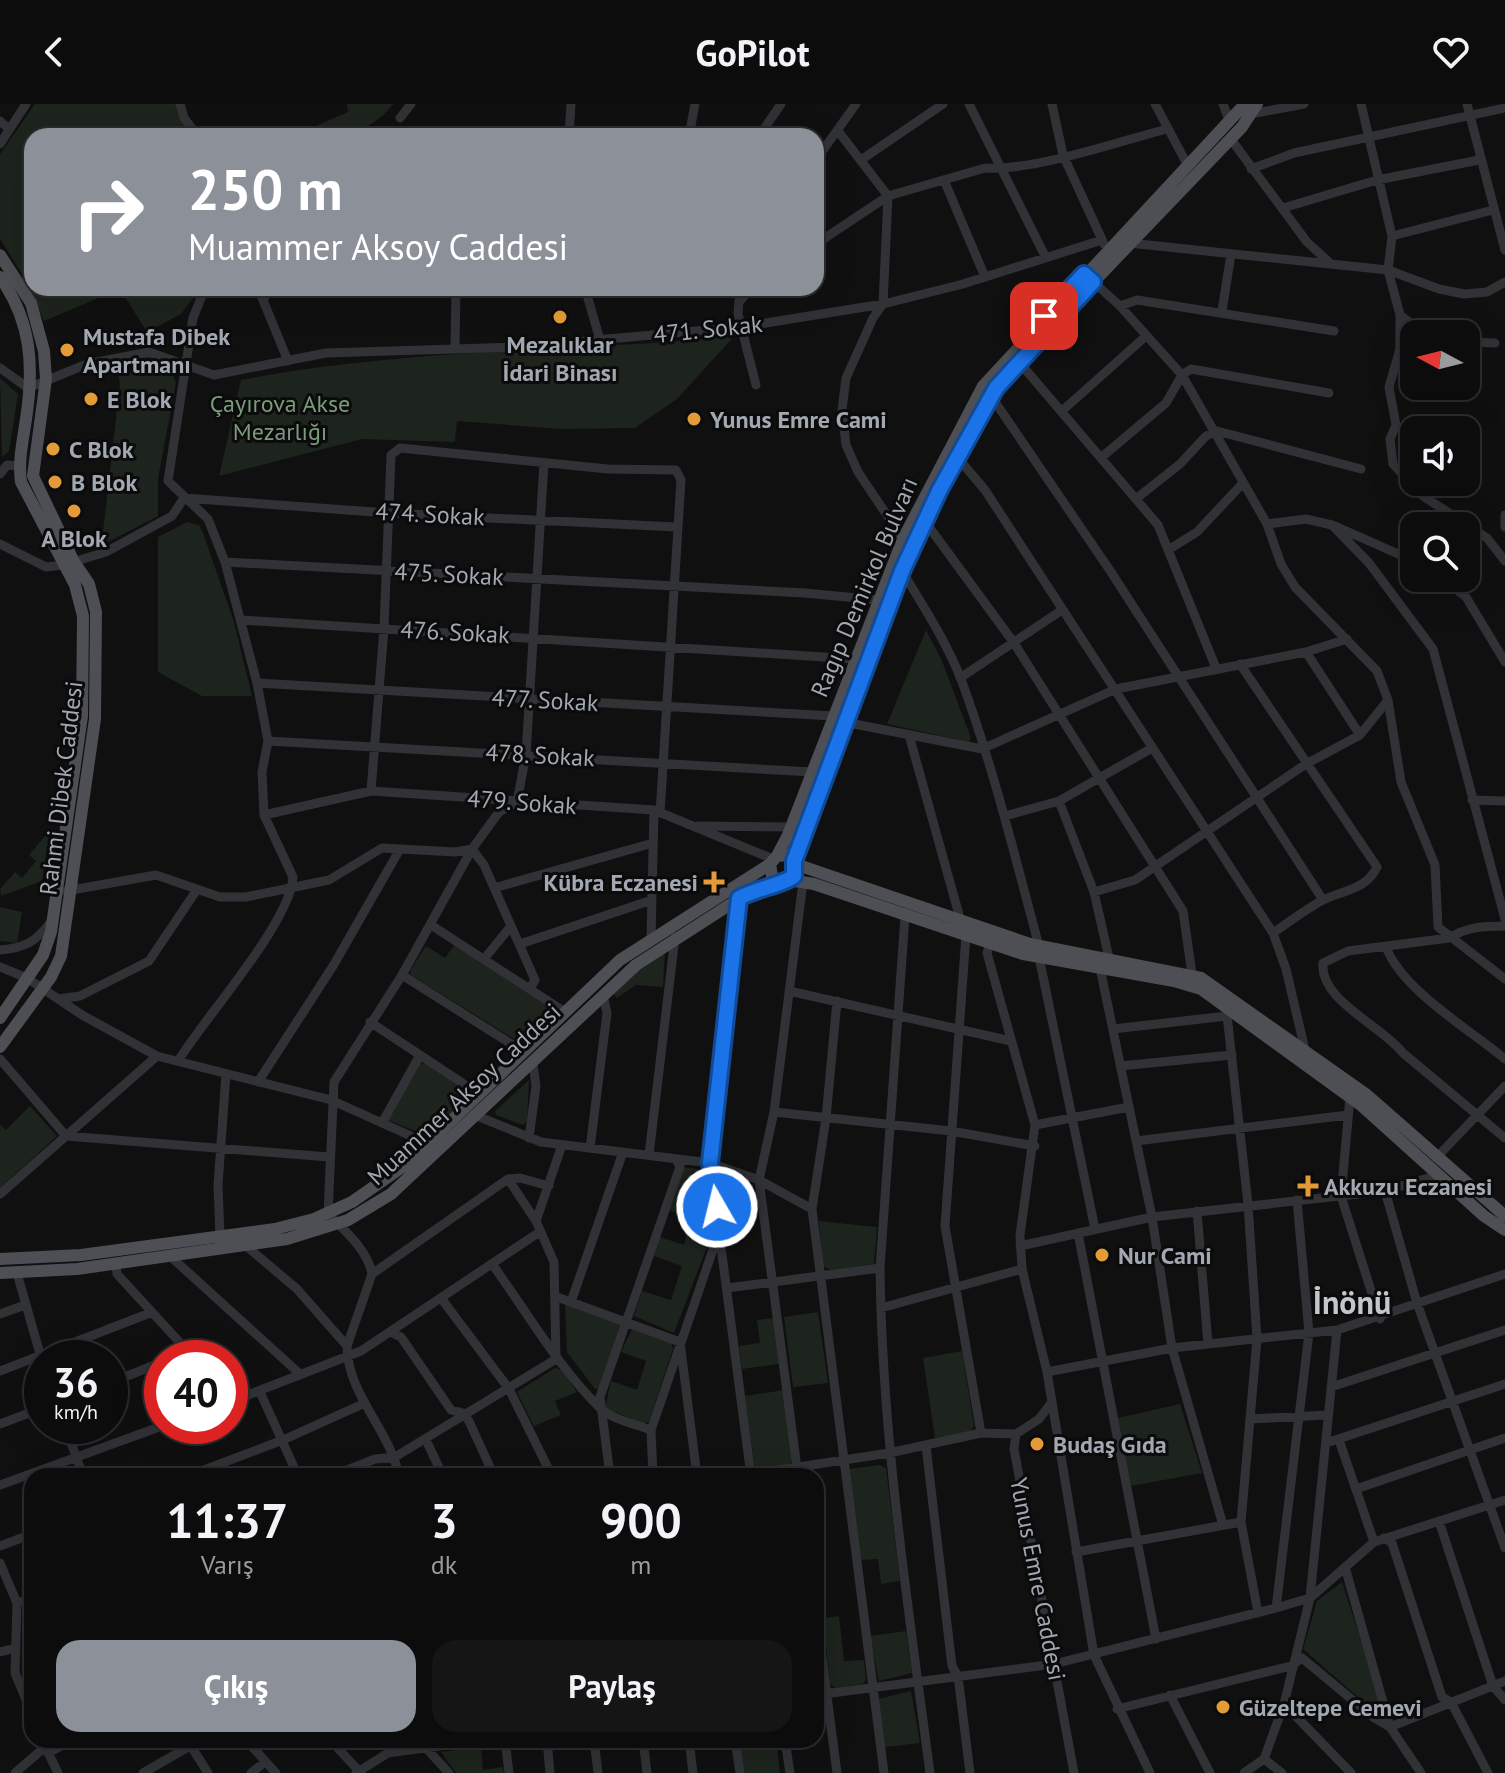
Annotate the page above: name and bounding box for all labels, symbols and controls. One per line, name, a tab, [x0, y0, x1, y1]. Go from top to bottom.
text: GoPilot	[695, 29, 810, 76]
icon: back	[32, 30, 76, 74]
icon: heart	[1429, 30, 1473, 74]
text: 250 m	[188, 153, 343, 225]
icon: right	[56, 160, 160, 264]
text: Muammer Aksoy Caddesi	[188, 223, 568, 270]
pin	[1010, 282, 1078, 350]
icon: arrive	[1022, 294, 1066, 338]
marker: Mezalıklar İdari Binası	[551, 308, 569, 326]
street label: 471. Sokak	[652, 308, 765, 350]
north arrow	[1400, 320, 1480, 400]
map controls	[1400, 320, 1480, 592]
place label: Mustafa Dibek Apartmanı	[83, 321, 230, 380]
place label: Mezalıklar İdari Binası	[503, 329, 617, 388]
marker: Mustafa Dibek Apartmanı	[58, 341, 76, 359]
place label: E Blok	[107, 384, 172, 415]
park label: Çayırova Akse Mezarlığı	[210, 388, 350, 447]
marker: E Blok	[82, 390, 100, 408]
place label: Yunus Emre Cami	[709, 404, 887, 435]
marker: Yunus Emre Cami	[685, 410, 703, 428]
button: sound	[1400, 416, 1480, 496]
place label: C Blok	[69, 434, 134, 465]
marker: C Blok	[44, 440, 62, 458]
place label: B Blok	[71, 467, 137, 498]
street label: Ragıp Demirkol Bulvarı	[804, 472, 924, 702]
marker: B Blok	[46, 473, 64, 491]
street label: 474. Sokak	[375, 496, 486, 532]
marker: A Blok	[65, 502, 83, 520]
button: search	[1400, 512, 1480, 592]
place label: A Blok	[41, 523, 107, 554]
street label: 475. Sokak	[394, 556, 505, 592]
street label: 476. Sokak	[400, 614, 511, 650]
street label: Rahmi Dibek Caddesi	[32, 679, 90, 897]
street label: 477. Sokak	[491, 682, 600, 718]
street label: 478. Sokak	[485, 737, 596, 773]
street label: 479. Sokak	[466, 783, 578, 821]
place label: Kübra Eczanesi	[543, 867, 698, 898]
marker: Kübra Eczanesi	[705, 873, 723, 891]
street label: Muammer Aksoy Caddesi	[361, 996, 567, 1192]
position arrow	[675, 1165, 759, 1249]
place label: Akkuzu Eczanesi	[1324, 1171, 1492, 1202]
marker: Akkuzu Eczanesi	[1299, 1177, 1317, 1195]
place label: Nur Cami	[1118, 1240, 1212, 1271]
marker: Nur Cami	[1093, 1246, 1111, 1264]
district label: İnönü	[1313, 1281, 1391, 1323]
speed limit sign: 40	[144, 1340, 248, 1444]
text: 36	[53, 1356, 99, 1408]
text: km/h	[54, 1399, 98, 1425]
place label: Budaş Gıda	[1053, 1429, 1167, 1460]
marker: Budaş Gıda	[1028, 1435, 1046, 1453]
street label: Yunus Emre Caddesi	[1003, 1475, 1073, 1683]
text: 11:37	[166, 1489, 288, 1551]
text: 3	[430, 1489, 458, 1551]
text: 900	[600, 1489, 682, 1551]
text: Varış	[201, 1548, 254, 1581]
text: dk	[431, 1548, 457, 1581]
text: m	[630, 1548, 651, 1581]
button: Çıkış	[56, 1640, 416, 1732]
button: Paylaş	[432, 1640, 792, 1732]
place label: Güzeltepe Cemevi	[1239, 1692, 1422, 1723]
marker: Güzeltepe Cemevi	[1214, 1698, 1232, 1716]

